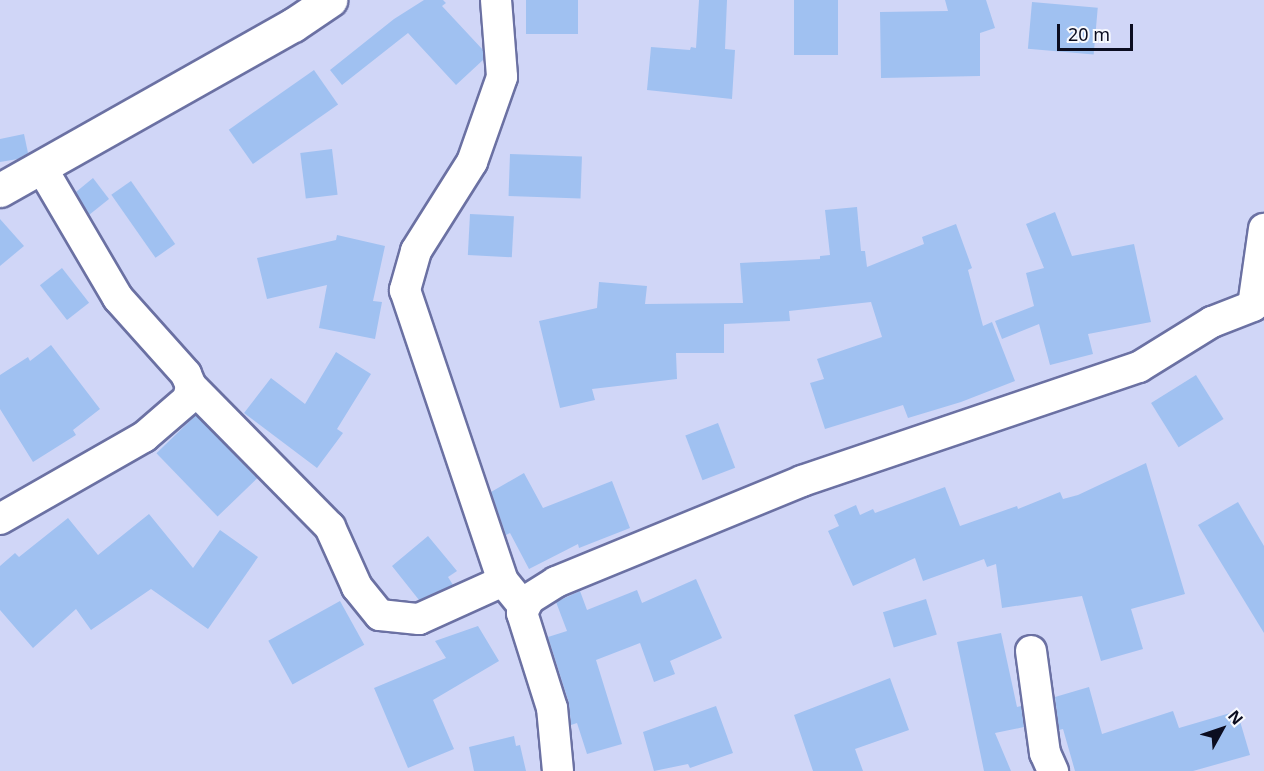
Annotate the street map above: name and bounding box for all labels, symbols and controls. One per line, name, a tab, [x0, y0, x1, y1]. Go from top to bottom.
scale bar	[1060, 12, 1136, 50]
text: 20 m	[1068, 22, 1110, 46]
north arrow	[1192, 699, 1252, 759]
text: N	[1223, 705, 1248, 729]

